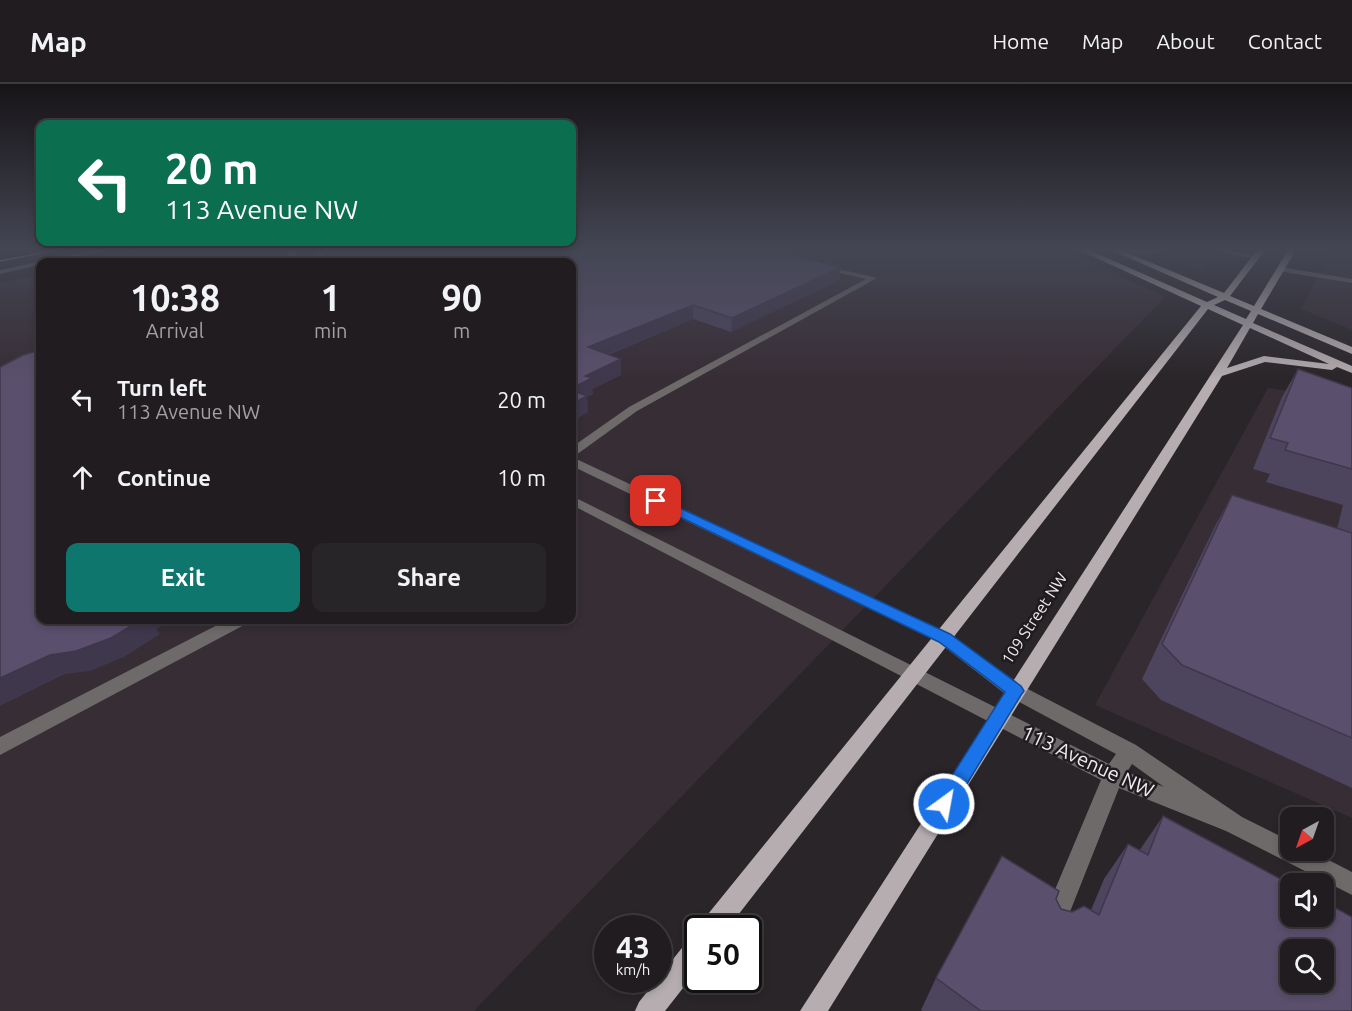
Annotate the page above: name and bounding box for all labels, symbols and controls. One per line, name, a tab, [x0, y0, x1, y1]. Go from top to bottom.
text: Map	[30, 26, 87, 57]
text: Home	[992, 29, 1049, 53]
text: Map	[1082, 29, 1123, 53]
text: About	[1156, 29, 1215, 53]
text: Contact	[1248, 29, 1322, 53]
icon: left	[66, 144, 144, 222]
text: 20 m	[165, 145, 259, 192]
text: 113 Avenue NW	[165, 194, 358, 224]
text: 10:38	[130, 277, 220, 318]
text: 1	[321, 277, 341, 318]
text: 90	[441, 277, 482, 318]
text: Arrival	[146, 319, 204, 342]
text: min	[314, 319, 348, 342]
text: m	[453, 319, 470, 342]
text: Turn left	[117, 375, 207, 400]
icon: left	[66, 383, 99, 416]
text: 20 m	[497, 387, 546, 412]
text: 113 Avenue NW	[117, 400, 260, 423]
icon: ahead	[66, 461, 99, 494]
text: Continue	[117, 465, 211, 490]
text: 10 m	[497, 465, 546, 490]
pin	[630, 475, 681, 526]
icon: arrive	[639, 484, 672, 517]
button: Exit	[66, 543, 300, 612]
button: Share	[312, 543, 546, 612]
street label: 109 Street NW	[998, 569, 1070, 667]
street label: 113 Avenue NW	[1018, 720, 1158, 802]
position arrow	[912, 772, 976, 836]
north arrow	[1280, 807, 1334, 861]
map controls	[1280, 807, 1334, 993]
button: sound	[1280, 873, 1334, 927]
speed limit sign: 50	[684, 915, 762, 993]
text: 43	[616, 930, 650, 964]
button: search	[1280, 939, 1334, 993]
text: km/h	[616, 961, 650, 978]

